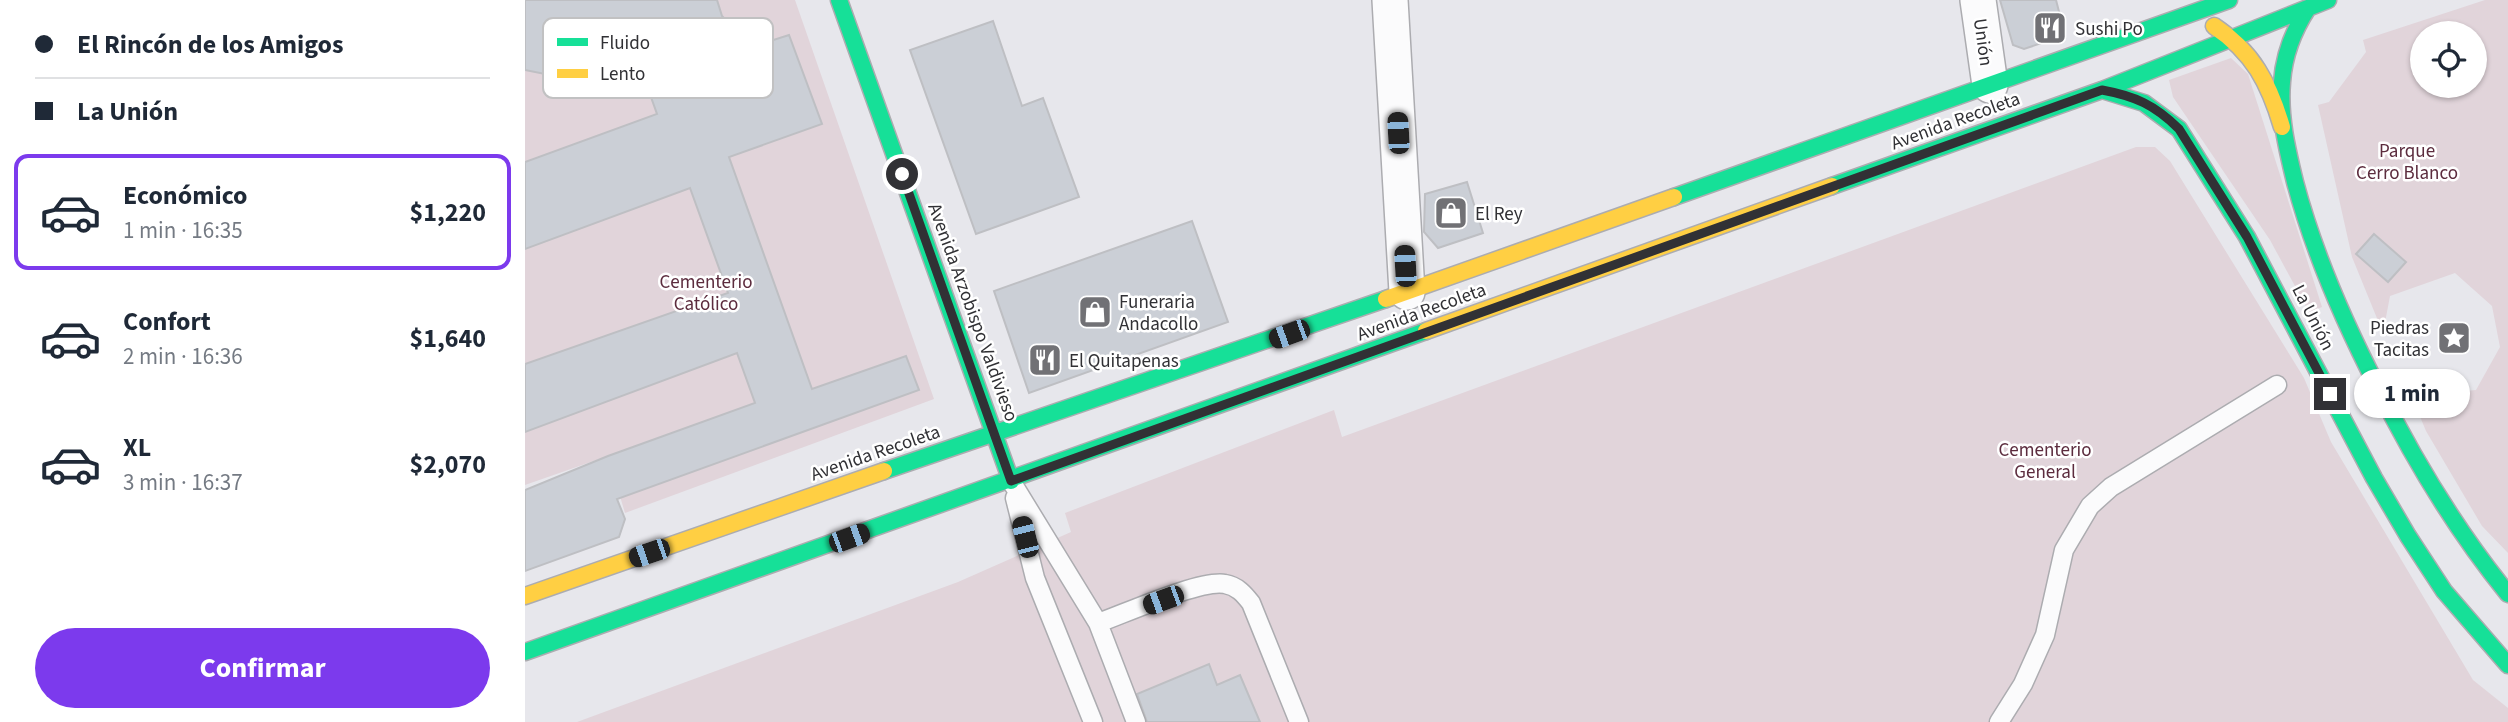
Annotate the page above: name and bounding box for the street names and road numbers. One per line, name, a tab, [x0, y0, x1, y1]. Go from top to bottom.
street label: Unión	[1966, 17, 1999, 68]
street label: Avenida Recoleta	[1887, 86, 2024, 157]
street label: Avenida Arzobispo Valdivieso	[920, 200, 1025, 425]
street label: Avenida Recoleta	[1353, 277, 1490, 348]
street label: La Unión	[2285, 280, 2341, 355]
street label: Avenida Recoleta	[807, 419, 944, 488]

